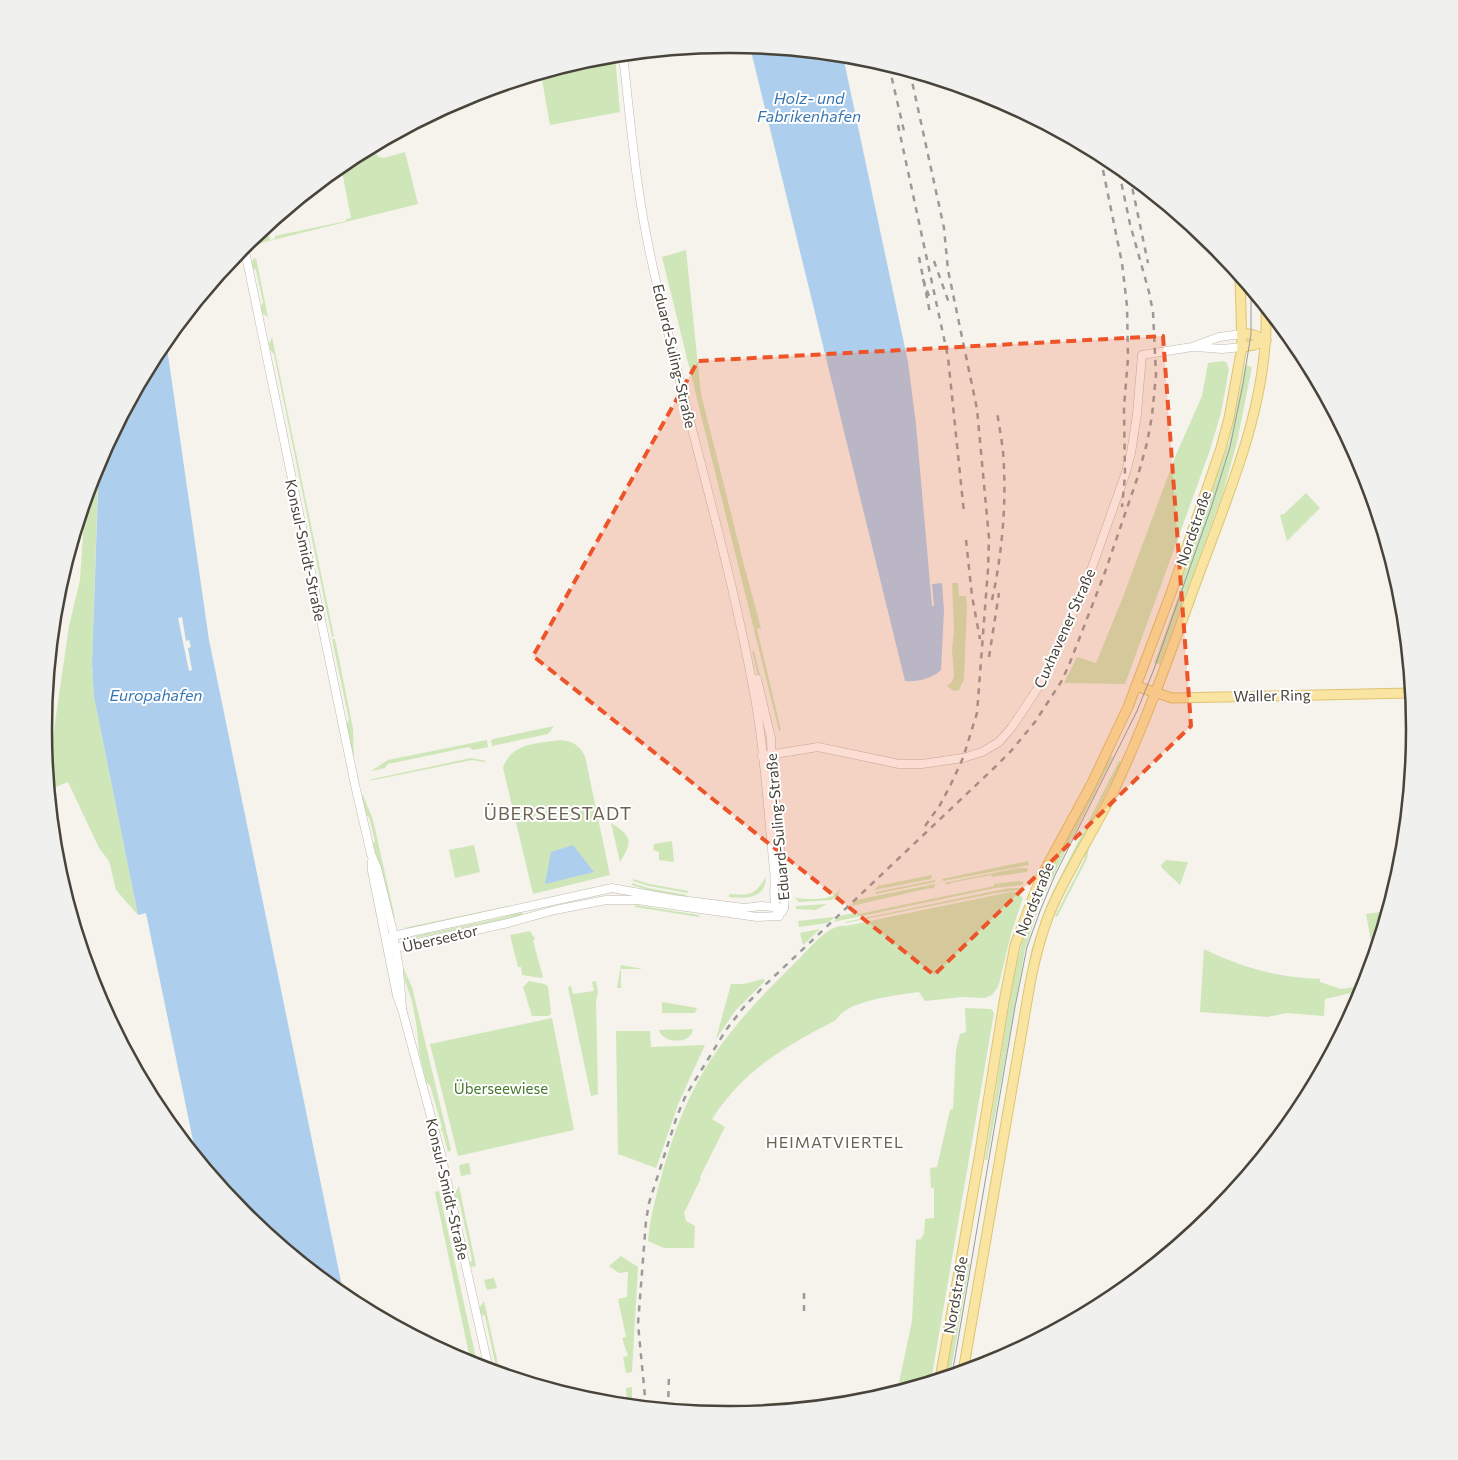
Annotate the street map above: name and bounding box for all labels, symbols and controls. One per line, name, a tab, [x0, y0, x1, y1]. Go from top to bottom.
water label: Holz- und Fabrikenhafen	[757, 88, 861, 125]
street label: Eduard-Suling-Straße	[650, 282, 700, 430]
street label: Konsul-Smidt-Straße	[282, 477, 330, 623]
street label: Nordstraße	[1172, 488, 1214, 568]
street label: Cuxhavener Straße	[1030, 565, 1099, 691]
water label: Europahafen	[109, 685, 203, 704]
street label: Waller Ring	[1233, 685, 1311, 705]
street label: Eduard-Suling-Straße	[762, 753, 792, 901]
district label: ÜBERSEESTADT	[484, 802, 632, 824]
street label: Nordstraße	[1011, 859, 1057, 939]
street label: Überseetor	[400, 921, 480, 955]
park label: Überseewiese	[454, 1079, 548, 1097]
street label: Konsul-Smidt-Straße	[423, 1116, 473, 1262]
district label: HEIMATVIERTEL	[766, 1132, 904, 1151]
street label: Nordstraße	[939, 1255, 971, 1335]

